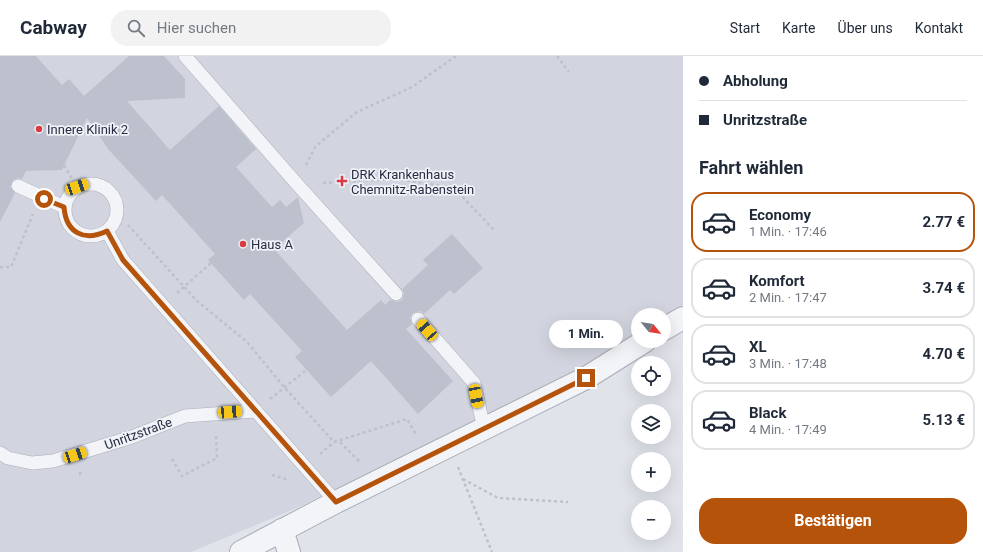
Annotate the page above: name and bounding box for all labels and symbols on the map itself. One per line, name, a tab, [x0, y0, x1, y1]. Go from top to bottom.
place label: Innere Klinik 2	[47, 122, 128, 137]
marker: Innere Klinik 2	[34, 124, 44, 134]
place label: DRK Krankenhaus Chemnitz-Rabenstein	[351, 167, 474, 197]
marker: DRK Krankenhaus Chemnitz-Rabenstein	[336, 175, 348, 187]
car	[64, 177, 90, 197]
route start	[35, 190, 53, 208]
place label: Haus A	[251, 237, 293, 252]
marker: Haus A	[238, 239, 248, 249]
north arrow	[631, 308, 671, 348]
car	[415, 317, 439, 343]
callout: 1 Min.	[549, 320, 623, 348]
route end	[577, 369, 595, 387]
car	[468, 383, 484, 409]
car	[218, 405, 242, 419]
street label: Unritzstraße	[102, 414, 174, 453]
car	[62, 446, 88, 464]

